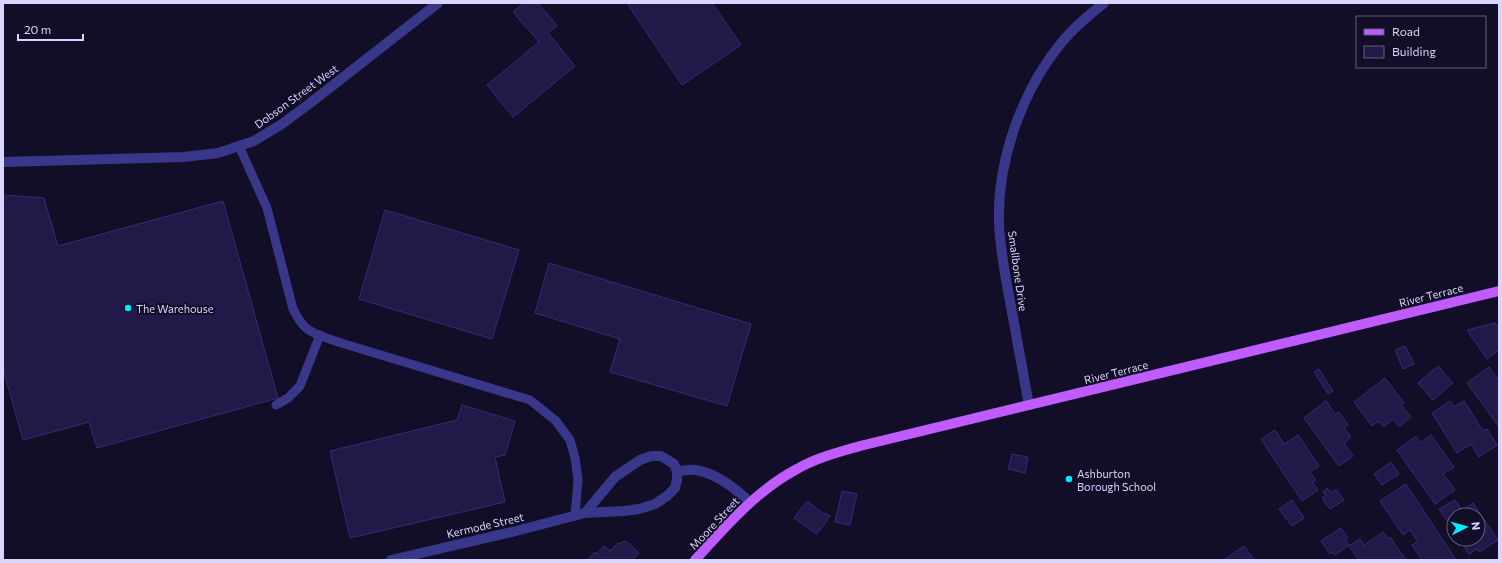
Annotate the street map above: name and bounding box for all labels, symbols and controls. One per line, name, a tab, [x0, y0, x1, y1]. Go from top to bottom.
scale bar	[18, 16, 83, 42]
legend	[1356, 16, 1486, 68]
text: 20 m	[24, 22, 51, 36]
text: Road	[1392, 24, 1420, 38]
text: Building	[1392, 44, 1436, 58]
street label: Dobson Street West	[252, 61, 341, 131]
street label: Smallbone Drive	[1006, 230, 1030, 312]
street label: River Terrace	[1398, 281, 1465, 309]
place label: The Warehouse	[136, 302, 214, 315]
marker: The Warehouse	[123, 303, 133, 313]
street label: River Terrace	[1083, 358, 1150, 386]
place label: Ashburton Borough School	[1077, 467, 1156, 493]
marker: Ashburton Borough School	[1064, 474, 1074, 484]
street label: Moore Street	[686, 494, 742, 552]
north arrow	[1446, 507, 1486, 547]
street label: Kermode Street	[445, 510, 525, 540]
text: N	[1470, 521, 1483, 531]

